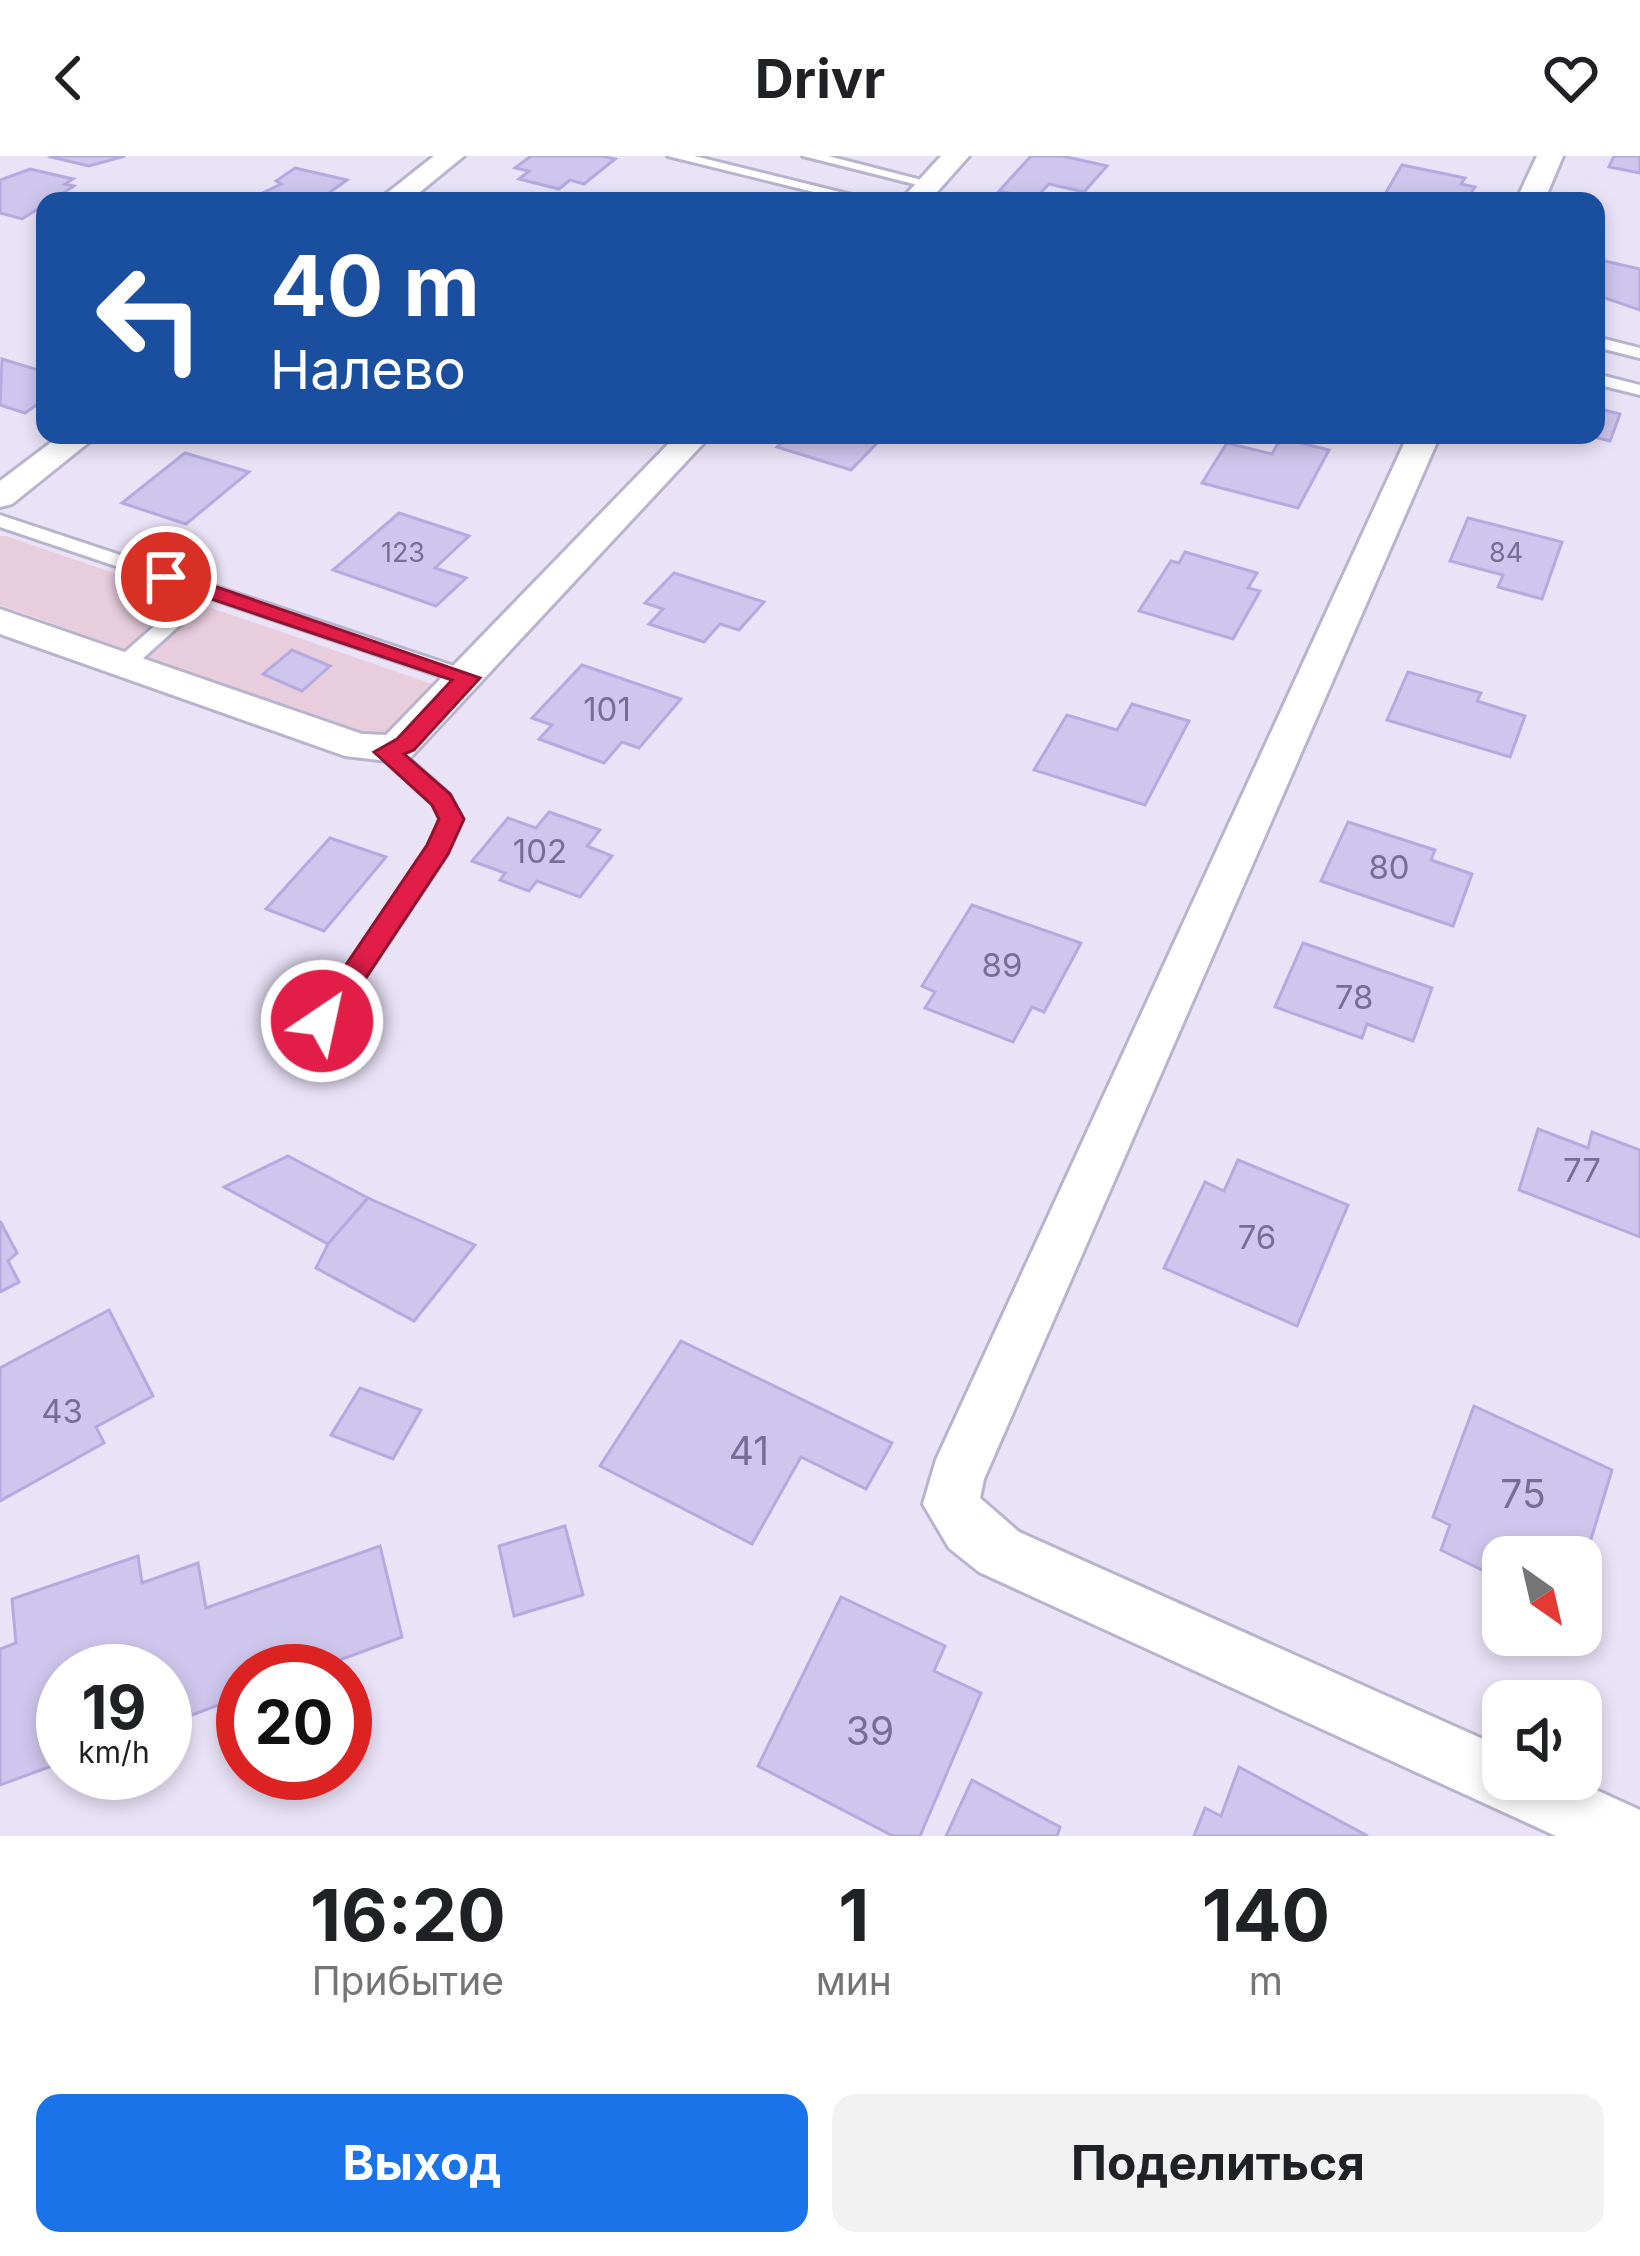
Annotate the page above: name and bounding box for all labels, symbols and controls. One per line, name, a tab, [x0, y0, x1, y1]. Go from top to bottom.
icon: back	[36, 45, 102, 111]
icon: heart	[1538, 45, 1604, 111]
text: Drivr	[755, 46, 885, 111]
text: 40 m	[270, 235, 480, 336]
icon: left	[72, 240, 228, 396]
text: Налево	[270, 337, 466, 402]
pin	[115, 526, 217, 628]
house number: 123	[381, 536, 425, 569]
house number: 84	[1489, 536, 1523, 569]
icon: arrive	[133, 544, 199, 610]
house number: 101	[583, 689, 631, 729]
house number: 102	[513, 831, 567, 871]
house number: 80	[1368, 847, 1410, 887]
house number: 89	[982, 945, 1022, 985]
position arrow	[259, 958, 385, 1084]
house number: 78	[1335, 977, 1373, 1017]
house number: 77	[1563, 1150, 1601, 1190]
house number: 76	[1238, 1217, 1276, 1257]
house number: 43	[41, 1391, 83, 1431]
house number: 41	[729, 1427, 769, 1474]
house number: 75	[1500, 1470, 1546, 1517]
north arrow	[1482, 1536, 1602, 1656]
map controls	[1482, 1536, 1602, 1800]
speed limit sign: 20	[216, 1644, 372, 1800]
text: 19	[82, 1671, 146, 1743]
button: sound	[1482, 1680, 1602, 1800]
house number: 39	[846, 1707, 894, 1754]
text: km/h	[78, 1734, 150, 1770]
text: 16:20	[310, 1871, 506, 1958]
text: 1	[838, 1871, 869, 1958]
text: 140	[1202, 1871, 1330, 1958]
text: Прибытие	[312, 1957, 504, 2004]
text: мин	[816, 1957, 892, 2004]
text: m	[1249, 1957, 1283, 2004]
button: Выход	[36, 2094, 808, 2232]
button: Поделиться	[832, 2094, 1604, 2232]

